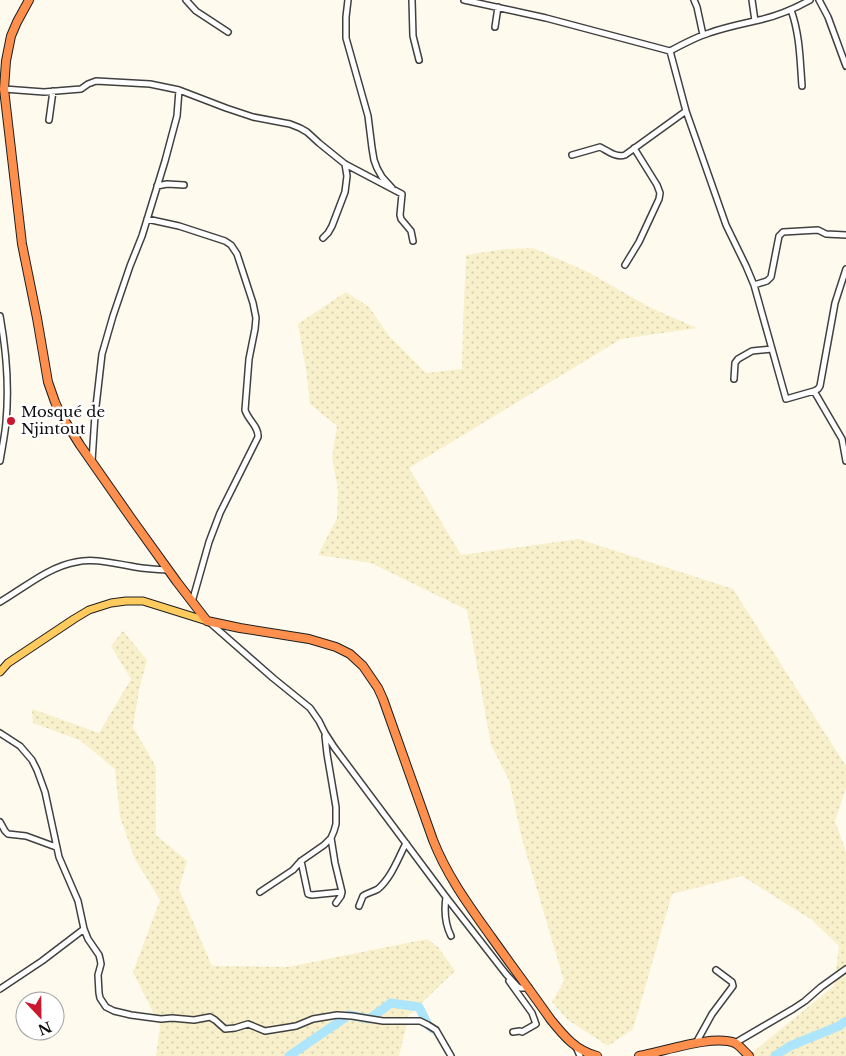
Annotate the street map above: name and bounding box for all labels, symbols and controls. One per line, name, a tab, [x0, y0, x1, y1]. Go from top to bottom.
place label: Mosqué de Njintout	[21, 402, 105, 438]
marker: Mosqué de Njintout	[5, 415, 17, 427]
north arrow	[15, 991, 65, 1041]
text: N	[35, 1017, 54, 1039]

